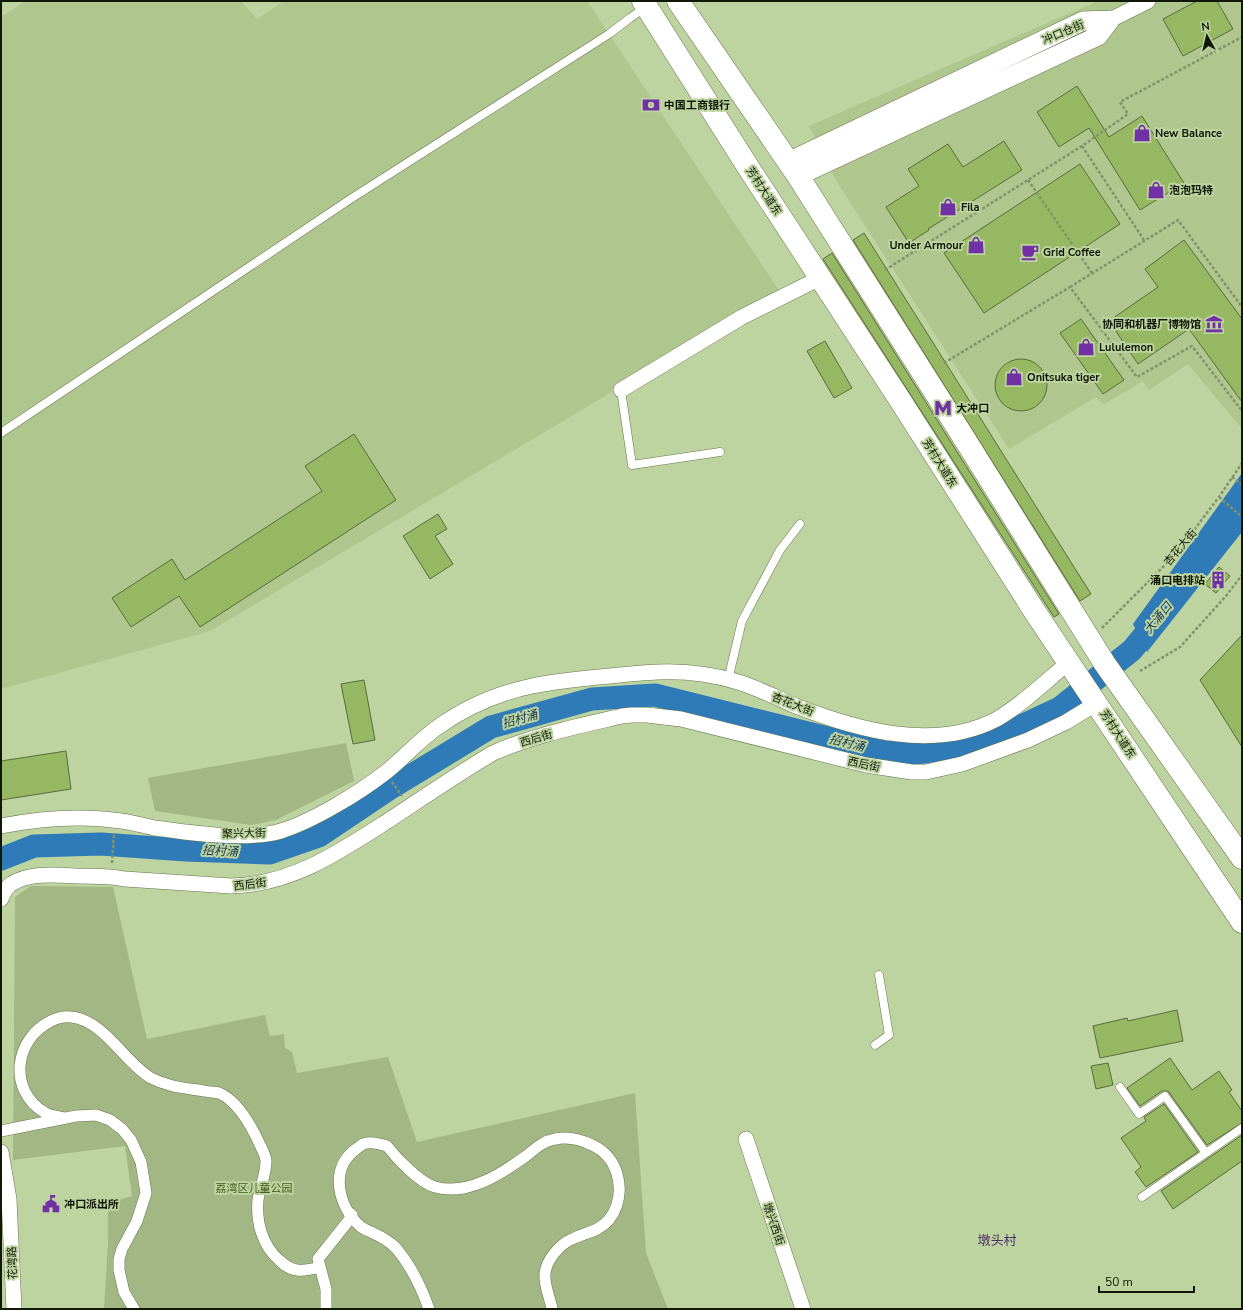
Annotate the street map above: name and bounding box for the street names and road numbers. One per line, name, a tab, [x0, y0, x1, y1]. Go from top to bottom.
street label: 冲口仓街	[1040, 17, 1086, 48]
street label: 芳村大道东	[742, 164, 785, 218]
street label: 芳村大道东	[919, 436, 961, 491]
street label: 杏花大街	[1160, 526, 1200, 569]
street label: 杏花大街	[770, 689, 816, 720]
street label: 芳村大道东	[1096, 707, 1139, 761]
street label: 西后街	[518, 727, 554, 750]
street label: 西后街	[846, 754, 882, 775]
street label: 聚兴大街	[222, 826, 266, 841]
street label: 西后街	[233, 875, 267, 894]
street label: 墩兴西街	[759, 1201, 788, 1247]
street label: 花湾路	[4, 1246, 21, 1280]

